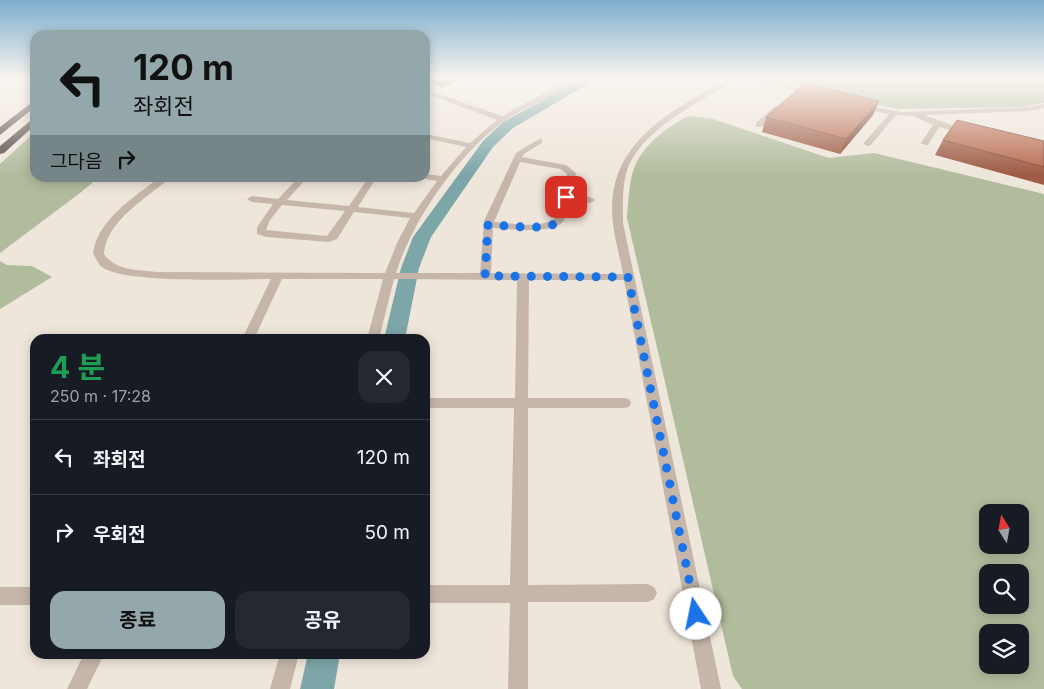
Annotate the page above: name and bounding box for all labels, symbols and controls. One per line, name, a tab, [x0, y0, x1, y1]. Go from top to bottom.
text: 120 m	[133, 46, 234, 88]
icon: left	[50, 50, 115, 115]
text: 좌회전	[133, 93, 194, 119]
icon: right	[112, 145, 140, 173]
text: 그다음	[50, 150, 102, 173]
pin	[545, 176, 587, 218]
icon: arrive	[552, 183, 580, 211]
text: 4 분	[50, 349, 105, 385]
button: close	[358, 351, 410, 403]
text: 250 m · 17:28	[50, 386, 151, 406]
icon: left	[50, 443, 78, 471]
text: 120 m	[357, 446, 410, 469]
text: 좌회전	[93, 448, 145, 471]
north arrow	[979, 504, 1029, 554]
map controls	[979, 504, 1029, 674]
icon: right	[50, 518, 78, 546]
text: 50 m	[364, 521, 410, 544]
text: 우회전	[93, 523, 145, 546]
button: search	[979, 564, 1029, 614]
position arrow	[669, 587, 721, 639]
button: 종료	[50, 591, 225, 649]
button: 공유	[235, 591, 410, 649]
button: layers	[979, 624, 1029, 674]

